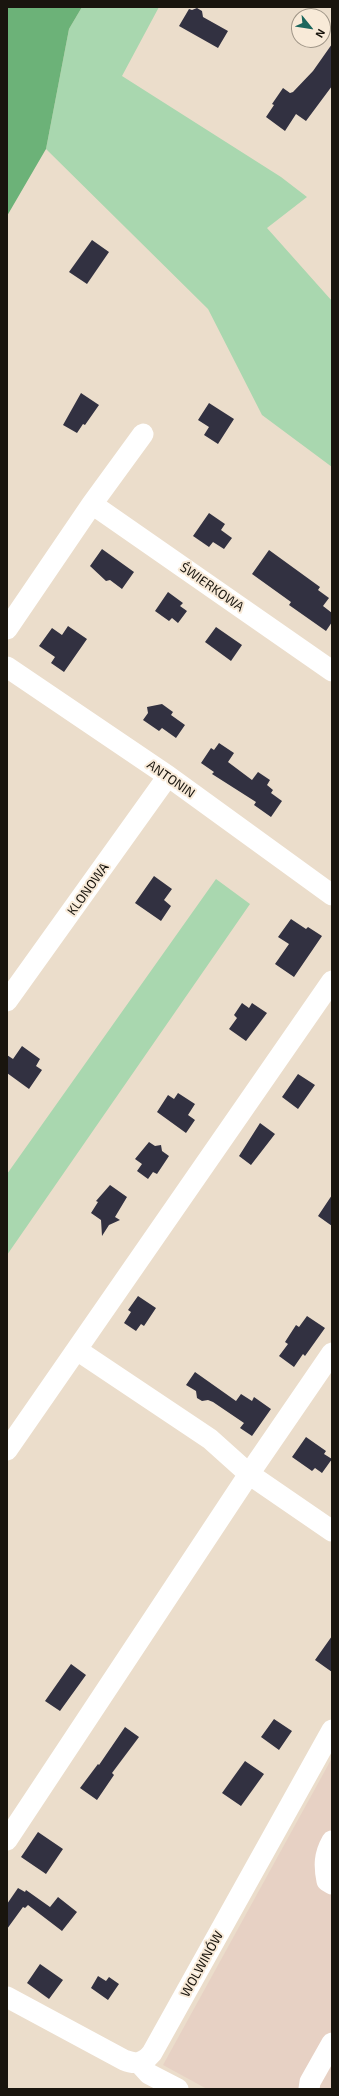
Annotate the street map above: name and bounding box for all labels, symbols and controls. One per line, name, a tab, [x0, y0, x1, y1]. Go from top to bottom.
north arrow	[291, 8, 331, 48]
text: N	[313, 27, 329, 40]
street label: ŚWIERKOWA	[177, 559, 247, 615]
street label: ANTONIN	[144, 757, 198, 801]
street label: KLONOWA	[64, 860, 112, 918]
street label: WOLWINÓW	[177, 1928, 227, 2000]

